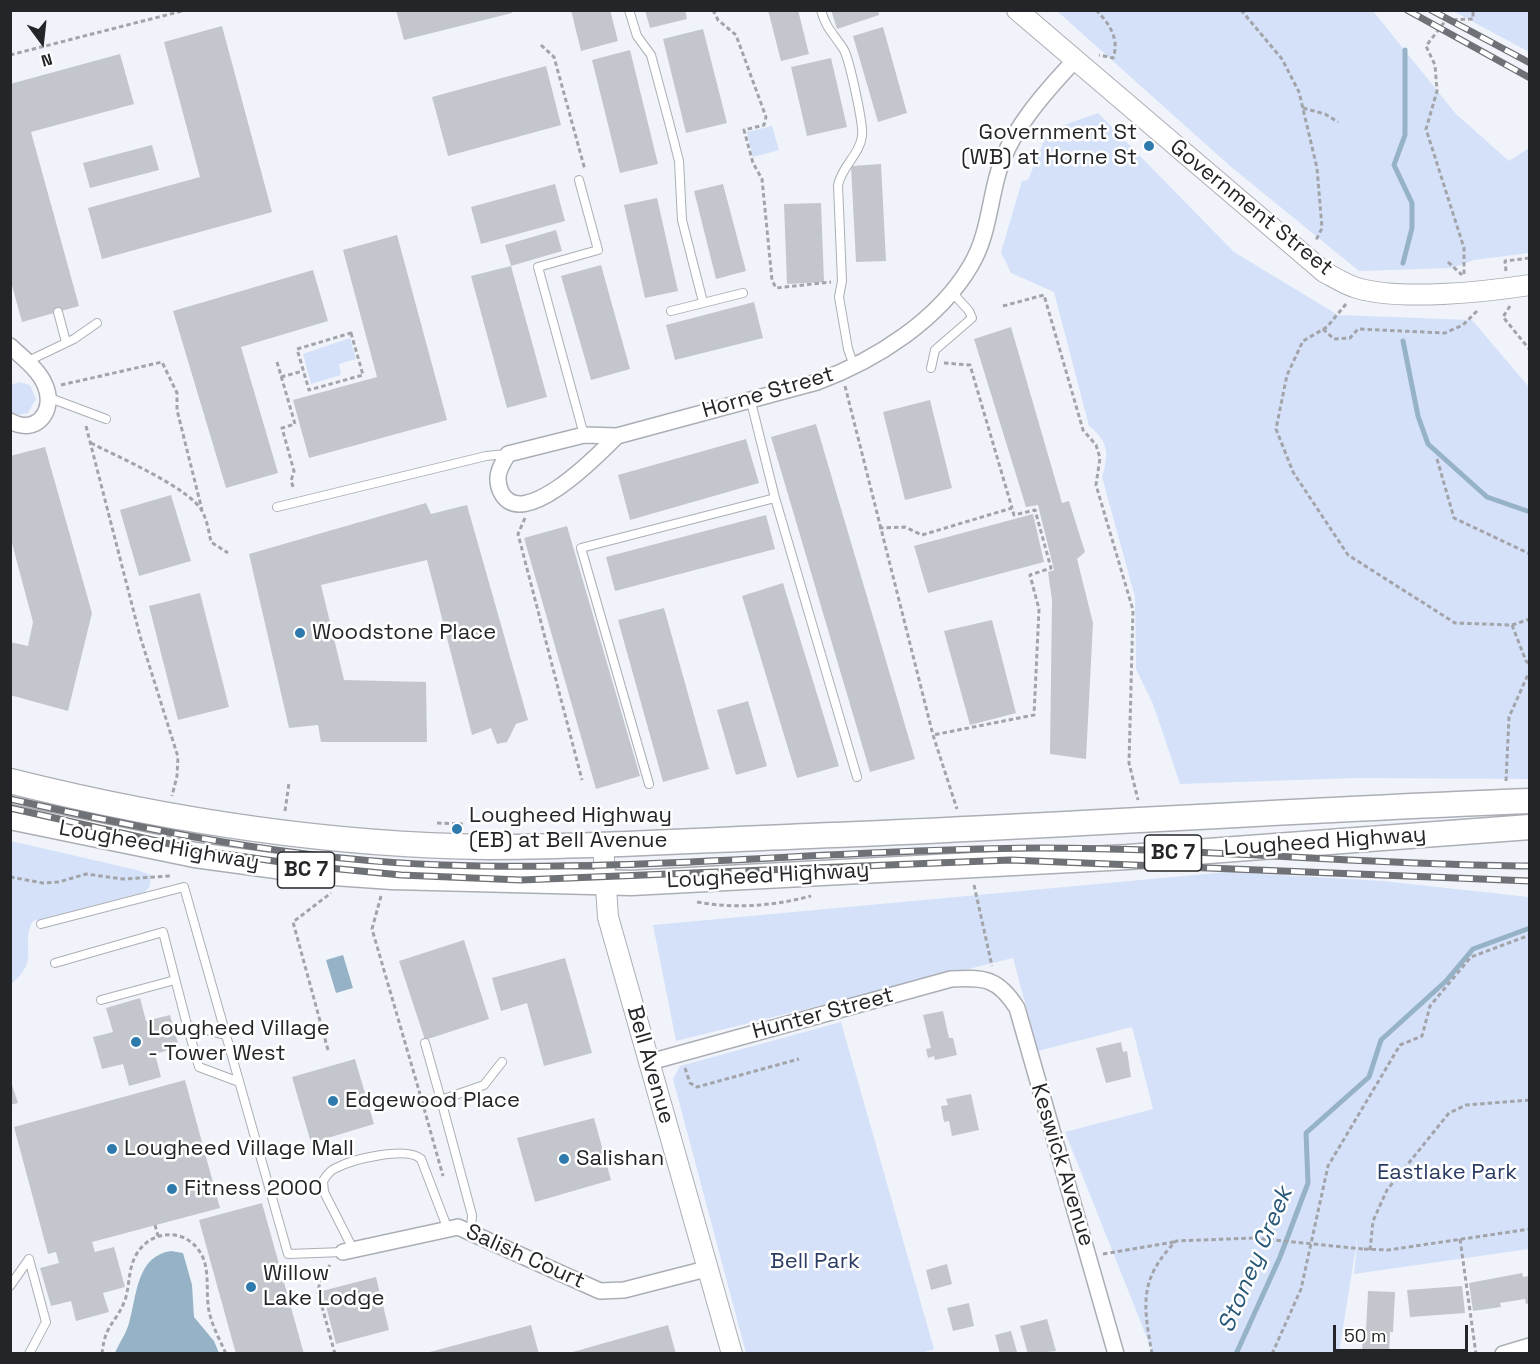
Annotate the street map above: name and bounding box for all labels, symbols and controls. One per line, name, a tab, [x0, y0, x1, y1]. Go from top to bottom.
north arrow	[12, 12, 72, 72]
text: N	[39, 48, 55, 71]
place label: Government St (WB) at Horne St	[961, 120, 1137, 172]
street label: Government Street	[1164, 134, 1338, 282]
marker: Government St (WB) at Horne St	[1142, 139, 1156, 153]
street label: Horne Street	[699, 362, 837, 424]
place label: Woodstone Place	[312, 620, 496, 646]
marker: Woodstone Place	[293, 626, 307, 640]
place label: Lougheed Highway (EB) at Bell Avenue	[469, 803, 672, 854]
street label: Lougheed Highway	[57, 815, 261, 877]
marker: Lougheed Highway (EB) at Bell Avenue	[450, 822, 464, 836]
street label: Lougheed Highway	[1223, 822, 1427, 862]
road number: BC 7	[1144, 835, 1202, 871]
road number: BC 7	[278, 852, 334, 888]
street label: Lougheed Highway	[666, 858, 870, 894]
street label: Hunter Street	[750, 982, 896, 1046]
street label: Bell Avenue	[621, 1003, 679, 1127]
place label: Lougheed Village - Tower West	[148, 1016, 330, 1068]
marker: Lougheed Village - Tower West	[129, 1035, 143, 1049]
street label: Keswick Avenue	[1025, 1080, 1099, 1250]
place label: Edgewood Place	[345, 1088, 520, 1114]
marker: Edgewood Place	[326, 1094, 340, 1108]
place label: Lougheed Village Mall	[124, 1136, 354, 1162]
marker: Lougheed Village Mall	[105, 1142, 119, 1156]
place label: Salishan	[576, 1146, 664, 1172]
marker: Salishan	[557, 1152, 571, 1166]
park label: Eastlake Park	[1377, 1160, 1517, 1186]
place label: Fitness 2000	[184, 1176, 322, 1202]
marker: Fitness 2000	[165, 1182, 179, 1196]
water label: Stoney Creek	[1212, 1183, 1300, 1337]
street label: Salish Court	[462, 1219, 588, 1295]
park label: Bell Park	[770, 1249, 860, 1275]
place label: Willow Lake Lodge	[263, 1261, 384, 1312]
marker: Willow Lake Lodge	[244, 1280, 258, 1294]
scale bar	[1336, 1313, 1471, 1351]
text: 50 m	[1344, 1324, 1386, 1347]

